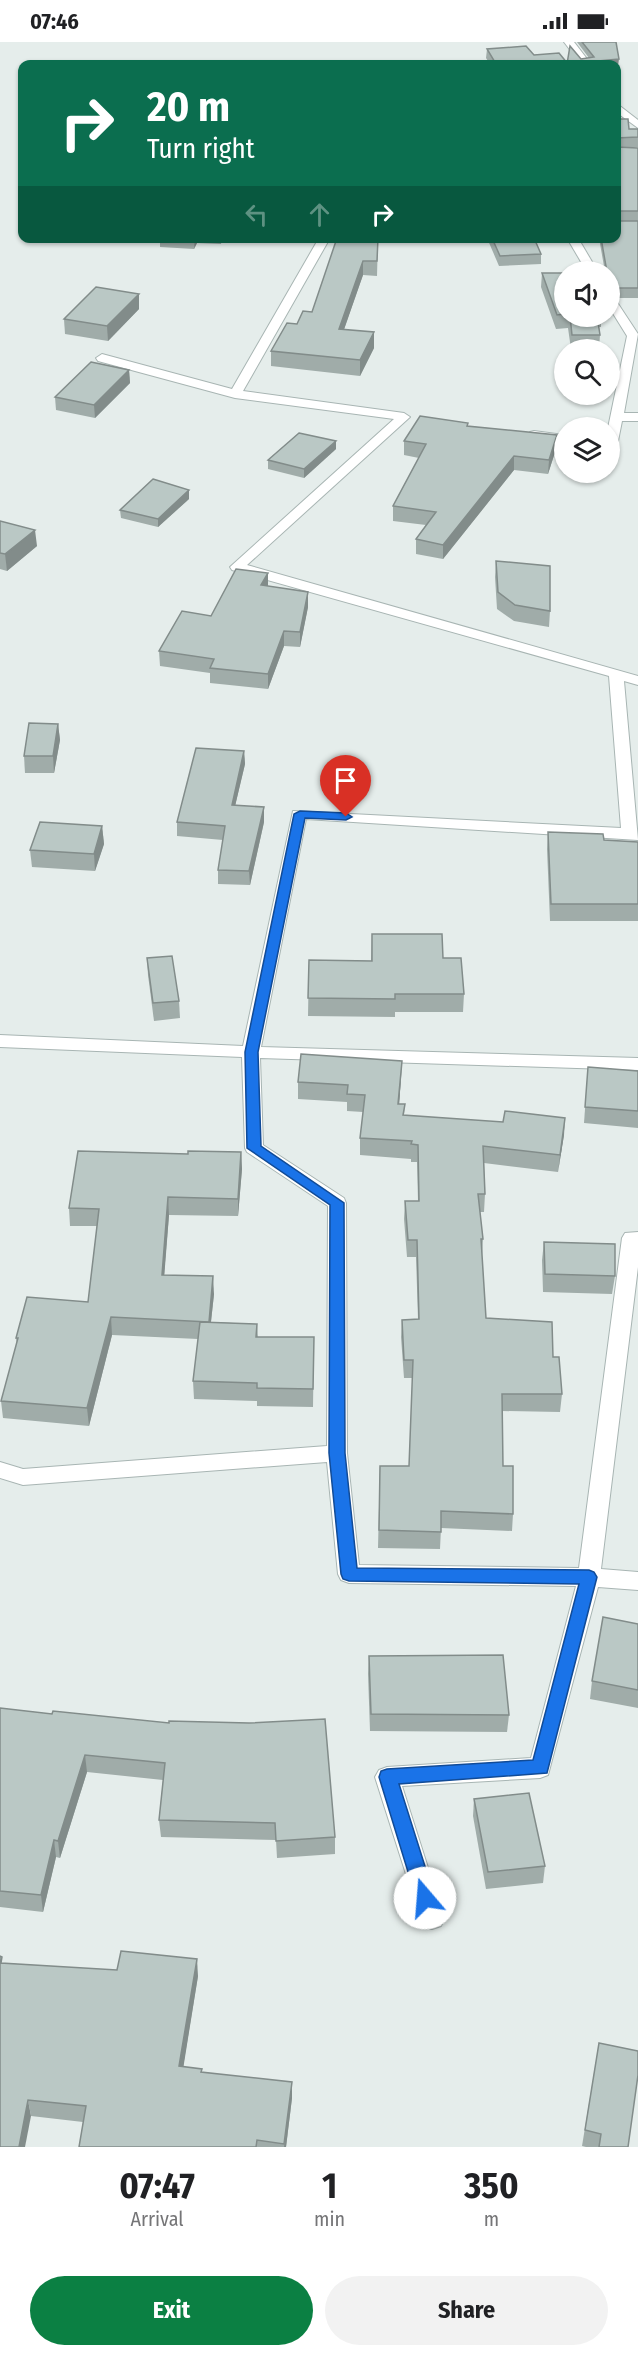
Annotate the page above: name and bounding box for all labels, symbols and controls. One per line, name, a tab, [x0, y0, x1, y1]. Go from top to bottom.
text: 07:46	[30, 8, 79, 35]
text: 20 m	[147, 82, 230, 132]
icon: right	[48, 84, 126, 162]
text: Turn right	[147, 133, 255, 165]
icon: left	[240, 198, 273, 231]
icon: ahead	[303, 198, 336, 231]
icon: right	[366, 198, 399, 231]
map controls	[554, 261, 620, 483]
button: sound	[554, 261, 620, 327]
button: search	[554, 339, 620, 405]
button: layers	[554, 417, 620, 483]
pin	[320, 755, 371, 817]
icon: arrive	[329, 764, 362, 797]
position arrow	[393, 1866, 457, 1930]
text: 07:47	[119, 2164, 195, 2208]
text: 1	[322, 2164, 337, 2208]
text: 350	[464, 2164, 519, 2208]
text: Arrival	[131, 2207, 184, 2231]
text: min	[314, 2207, 345, 2231]
text: m	[484, 2207, 499, 2231]
button: Exit	[30, 2276, 313, 2345]
button: Share	[325, 2276, 608, 2345]

